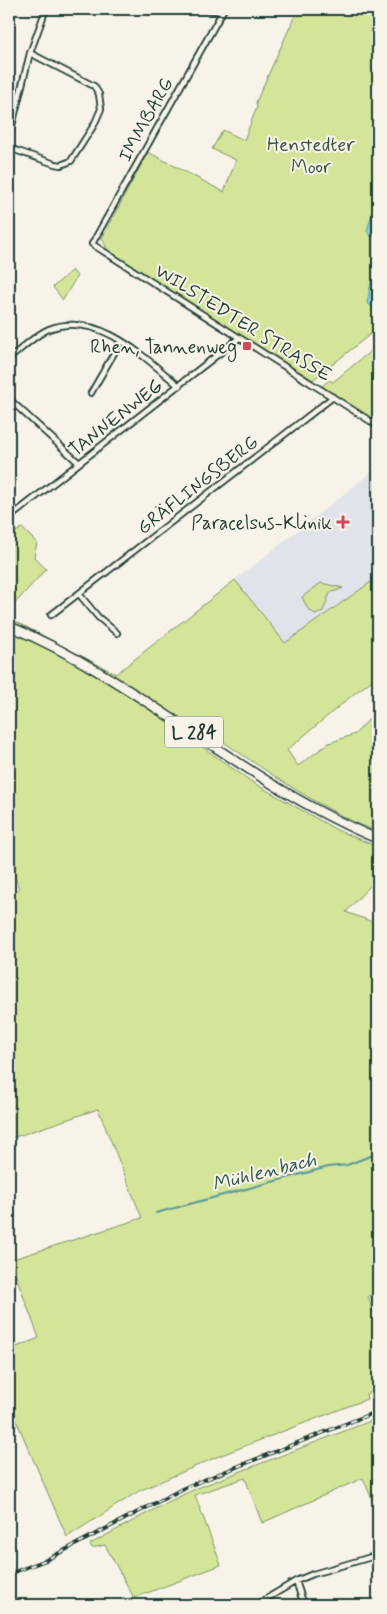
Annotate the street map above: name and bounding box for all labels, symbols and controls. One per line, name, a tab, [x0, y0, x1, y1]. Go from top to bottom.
street label: IMMBARG	[113, 73, 180, 166]
park label: Henstedter Moor	[267, 133, 355, 180]
street label: WILSTEDTER STRASSE	[150, 259, 336, 388]
place label: Rhen, Tannenweg	[90, 335, 237, 362]
marker: Rhen, Tannenweg	[241, 340, 253, 352]
street label: TANNENWEG	[64, 374, 168, 463]
street label: GRÄFLINGSBERG	[132, 430, 264, 540]
place label: Paracelsus-Klinik	[191, 511, 332, 536]
marker: Paracelsus-Klinik	[336, 515, 350, 529]
road number: L 284	[165, 716, 223, 748]
water label: Mühlenbach	[209, 1146, 320, 1198]

